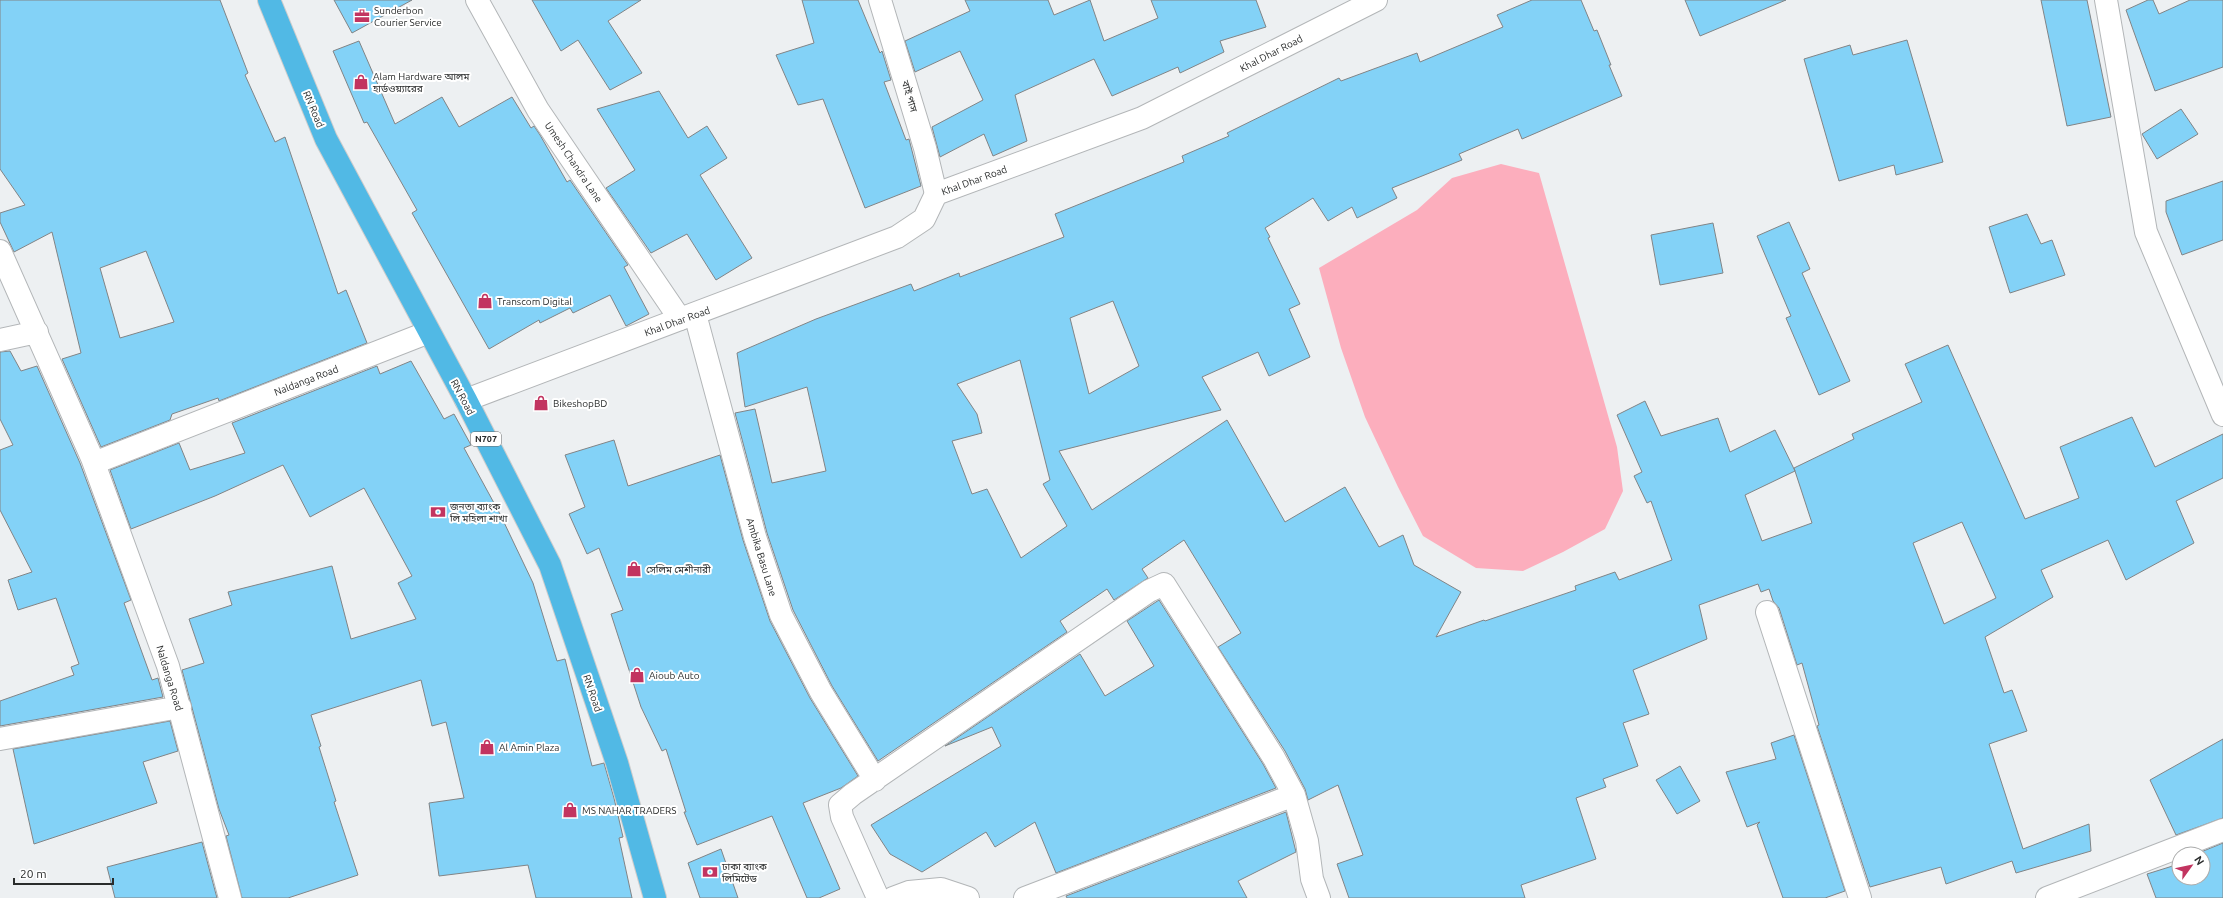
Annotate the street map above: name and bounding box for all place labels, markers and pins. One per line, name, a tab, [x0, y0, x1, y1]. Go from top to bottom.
place label: Sunderbon Courier Service	[374, 5, 442, 28]
office icon: Sunderbon Courier Service	[353, 7, 371, 25]
place label: Alam Hardware আলম হার্ডওয়্যারের	[372, 71, 470, 94]
shop icon: Alam Hardware আলম হার্ডওয়্যারের	[352, 73, 370, 91]
shop icon: Transcom Digital	[476, 292, 494, 310]
place label: Transcom Digital	[497, 296, 572, 307]
shop icon: BikeshopBD	[532, 394, 550, 412]
place label: BikeshopBD	[553, 398, 607, 409]
place label: জনতা ব্যাংক লি মহিলা শাখা	[449, 501, 508, 524]
bank icon: জনতা ব্যাংক লি মহিলা শাখা	[429, 503, 447, 521]
shop icon: সেলিম মেশীনারী	[625, 560, 643, 578]
place label: সেলিম মেশীনারী	[646, 564, 711, 575]
shop icon: Aioub Auto	[628, 666, 646, 684]
place label: Aioub Auto	[649, 670, 700, 681]
shop icon: Al Amin Plaza	[478, 738, 496, 756]
place label: Al Amin Plaza	[499, 742, 559, 753]
shop icon: MS NAHAR TRADERS	[561, 801, 579, 819]
place label: MS NAHAR TRADERS	[582, 805, 677, 816]
place label: ঢাকা ব্যাংক লিমিটেড	[721, 861, 768, 884]
bank icon: ঢাকা ব্যাংক লিমিটেড	[701, 863, 719, 881]

